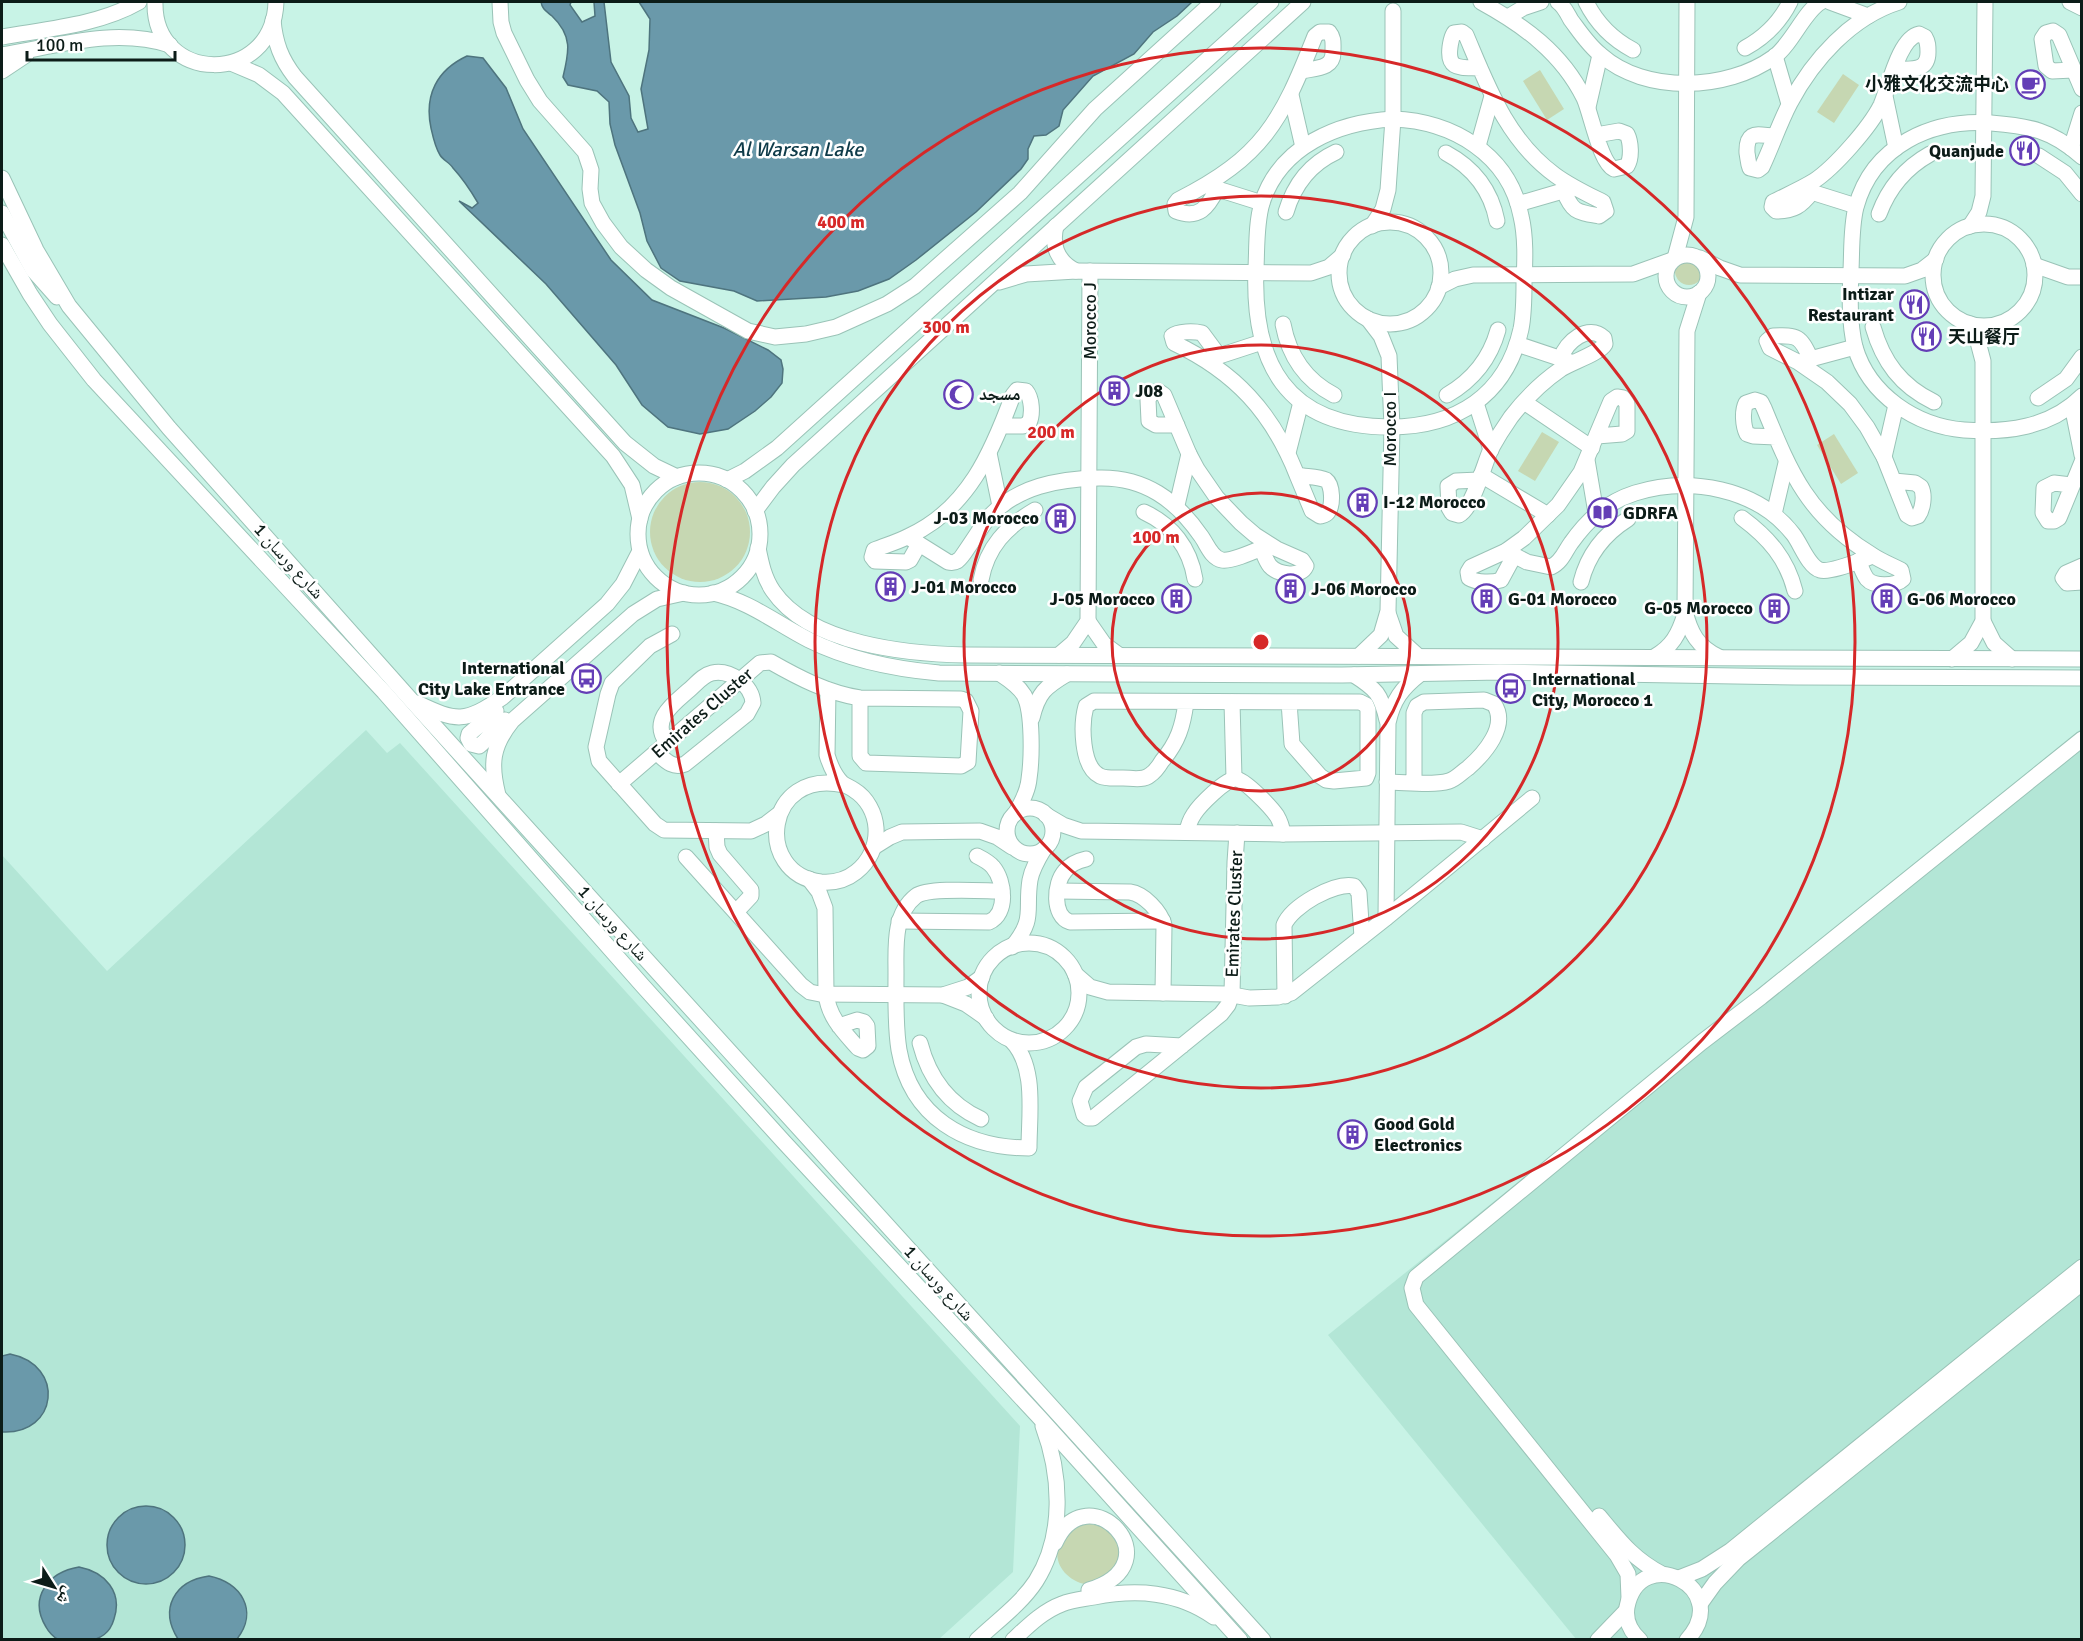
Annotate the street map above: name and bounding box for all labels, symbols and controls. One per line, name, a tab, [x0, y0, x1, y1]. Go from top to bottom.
scale bar	[27, 24, 176, 62]
text: 100 m	[36, 34, 83, 56]
cafe icon: 小雅文化交流中心	[2014, 68, 2046, 100]
place label: 小雅文化交流中心	[1865, 73, 2009, 95]
restaurant icon: Quanjude	[2009, 135, 2041, 167]
water label: Al Warsan Lake	[733, 137, 864, 162]
place label: Quanjude	[1929, 140, 2004, 162]
text: 400 m	[817, 211, 865, 233]
street label: Morocco J	[1079, 282, 1101, 360]
place label: Intizar Restaurant	[1808, 283, 1895, 326]
restaurant icon: Intizar Restaurant	[1899, 288, 1931, 320]
text: 300 m	[922, 316, 970, 338]
restaurant icon: 天山餐厅	[1911, 321, 1943, 353]
place label: 天山餐厅	[1948, 326, 2020, 348]
building icon: J08	[1098, 375, 1130, 407]
mosque icon: مسجد	[942, 378, 974, 410]
place label: J08	[1135, 380, 1163, 402]
place label: مسجد	[979, 383, 1021, 405]
street label: Morocco I	[1379, 392, 1401, 466]
text: 200 m	[1027, 421, 1075, 443]
building icon: I-12 Morocco	[1346, 486, 1378, 518]
place label: I-12 Morocco	[1383, 491, 1486, 513]
library icon: GDRFA	[1586, 497, 1618, 529]
building icon: J-03 Morocco	[1044, 502, 1076, 534]
place label: GDRFA	[1623, 502, 1678, 524]
place label: J-03 Morocco	[933, 507, 1039, 529]
street label: شارع ورسان 1	[249, 519, 329, 603]
text: 100 m	[1132, 526, 1180, 548]
building icon: J-01 Morocco	[874, 571, 906, 603]
building icon: J-06 Morocco	[1274, 573, 1306, 605]
place label: J-01 Morocco	[911, 576, 1017, 598]
place label: J-06 Morocco	[1311, 578, 1417, 600]
building icon: J-05 Morocco	[1160, 583, 1192, 615]
building icon: G-01 Morocco	[1471, 583, 1503, 615]
building icon: G-06 Morocco	[1870, 583, 1902, 615]
place label: J-05 Morocco	[1049, 588, 1155, 610]
place label: G-01 Morocco	[1508, 588, 1617, 610]
place label: G-06 Morocco	[1907, 588, 2016, 610]
building icon: G-05 Morocco	[1758, 592, 1790, 624]
place label: G-05 Morocco	[1644, 597, 1753, 619]
centre of rings	[1251, 632, 1271, 652]
place label: International City Lake Entrance	[418, 657, 565, 700]
bus stop icon: International City Lake Entrance	[570, 662, 602, 694]
street label: Emirates Cluster	[647, 663, 758, 763]
place label: International City, Morocco 1	[1532, 668, 1653, 711]
bus stop icon: International City, Morocco 1	[1495, 673, 1527, 705]
street label: Emirates Cluster	[1221, 850, 1247, 978]
street label: شارع ورسان 1	[573, 881, 653, 965]
place label: Good Gold Electronics	[1374, 1113, 1462, 1156]
building icon: Good Gold Electronics	[1337, 1118, 1369, 1150]
street label: شارع ورسان 1	[899, 1241, 979, 1325]
north arrow	[24, 1557, 84, 1617]
text: ش	[52, 1583, 78, 1608]

